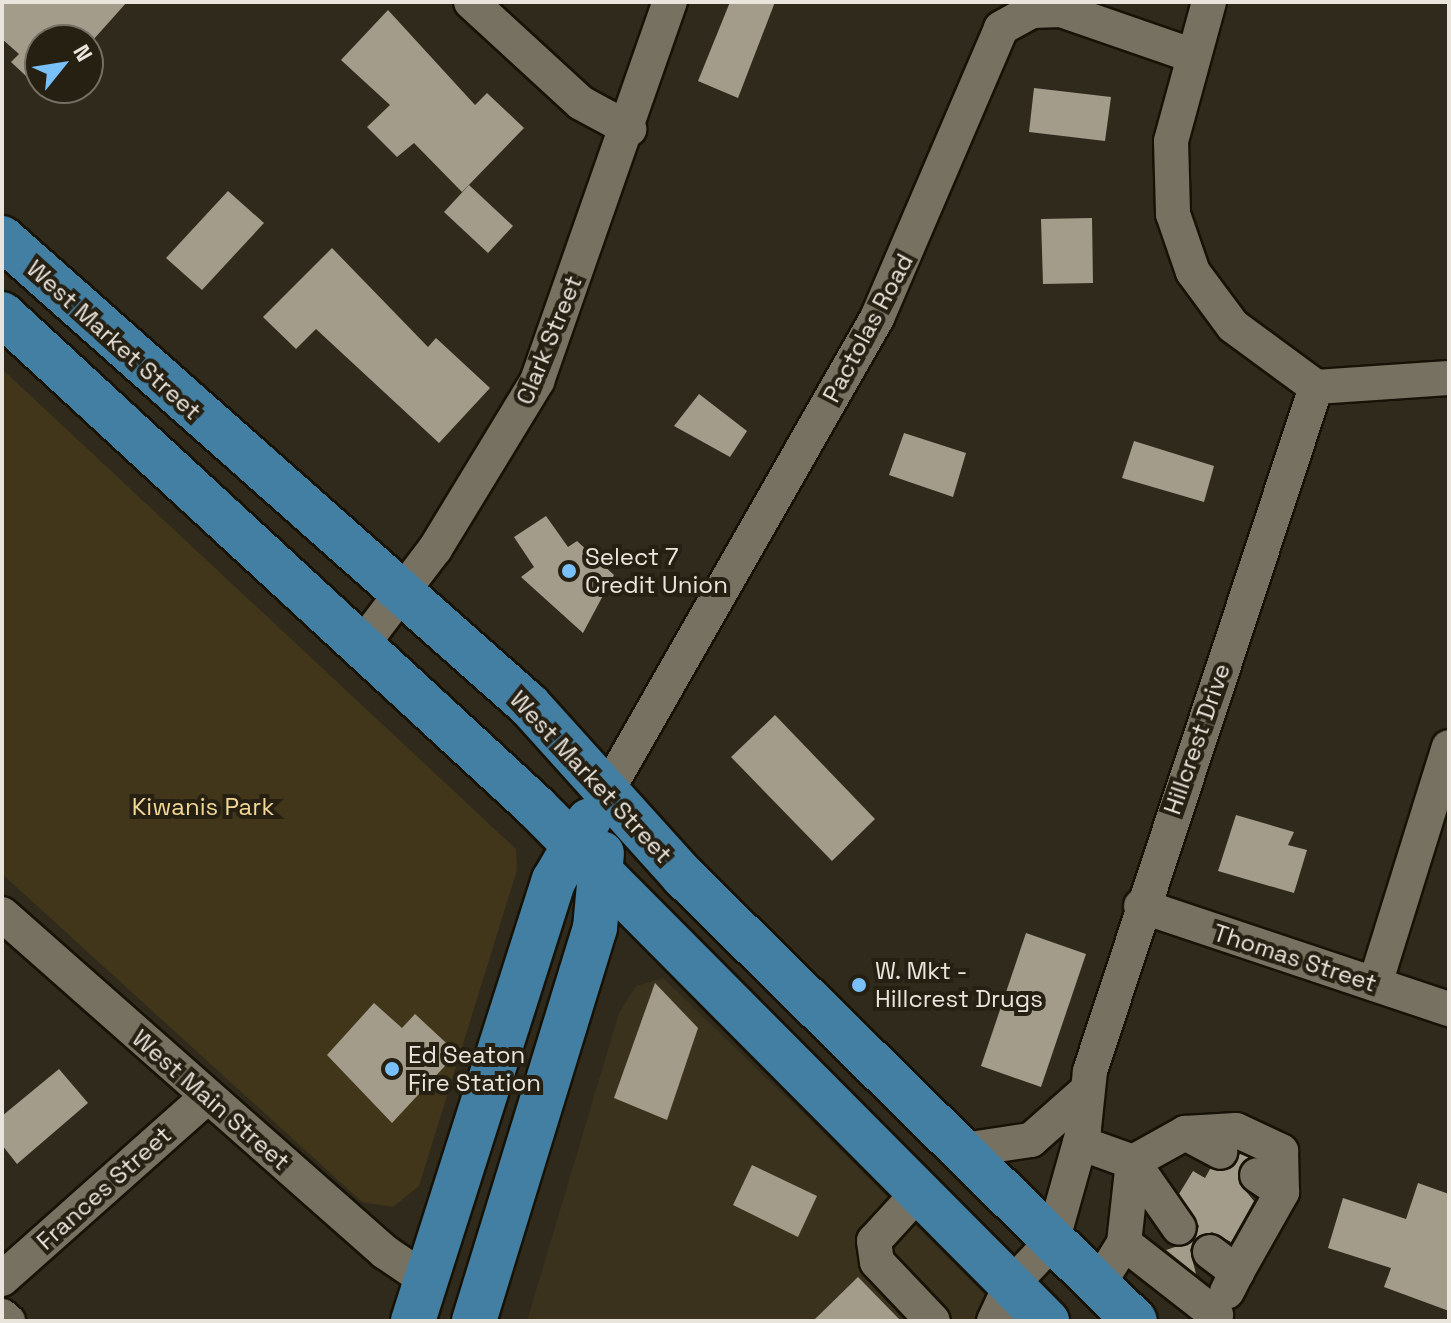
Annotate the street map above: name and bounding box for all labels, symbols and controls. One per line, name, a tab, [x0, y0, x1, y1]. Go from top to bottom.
north arrow	[24, 24, 104, 104]
text: N	[67, 40, 99, 66]
street label: Pactolas Road	[817, 249, 919, 407]
street label: West Market Street	[21, 254, 207, 426]
street label: Clark Street	[510, 271, 588, 409]
place label: Select 7 Credit Union	[585, 543, 728, 599]
marker: Select 7 Credit Union	[560, 562, 578, 580]
street label: Hillcrest Drive	[1158, 660, 1236, 818]
street label: West Market Street	[504, 685, 678, 869]
park label: Kiwanis Park	[132, 793, 274, 821]
street label: Thomas Street	[1210, 918, 1380, 998]
place label: W. Mkt - Hillcrest Drugs	[875, 957, 1043, 1013]
marker: W. Mkt - Hillcrest Drugs	[850, 976, 868, 994]
street label: West Main Street	[126, 1024, 296, 1176]
place label: Ed Seaton Fire Station	[408, 1041, 541, 1097]
marker: Ed Seaton Fire Station	[383, 1060, 401, 1078]
street label: Frances Street	[31, 1120, 177, 1256]

